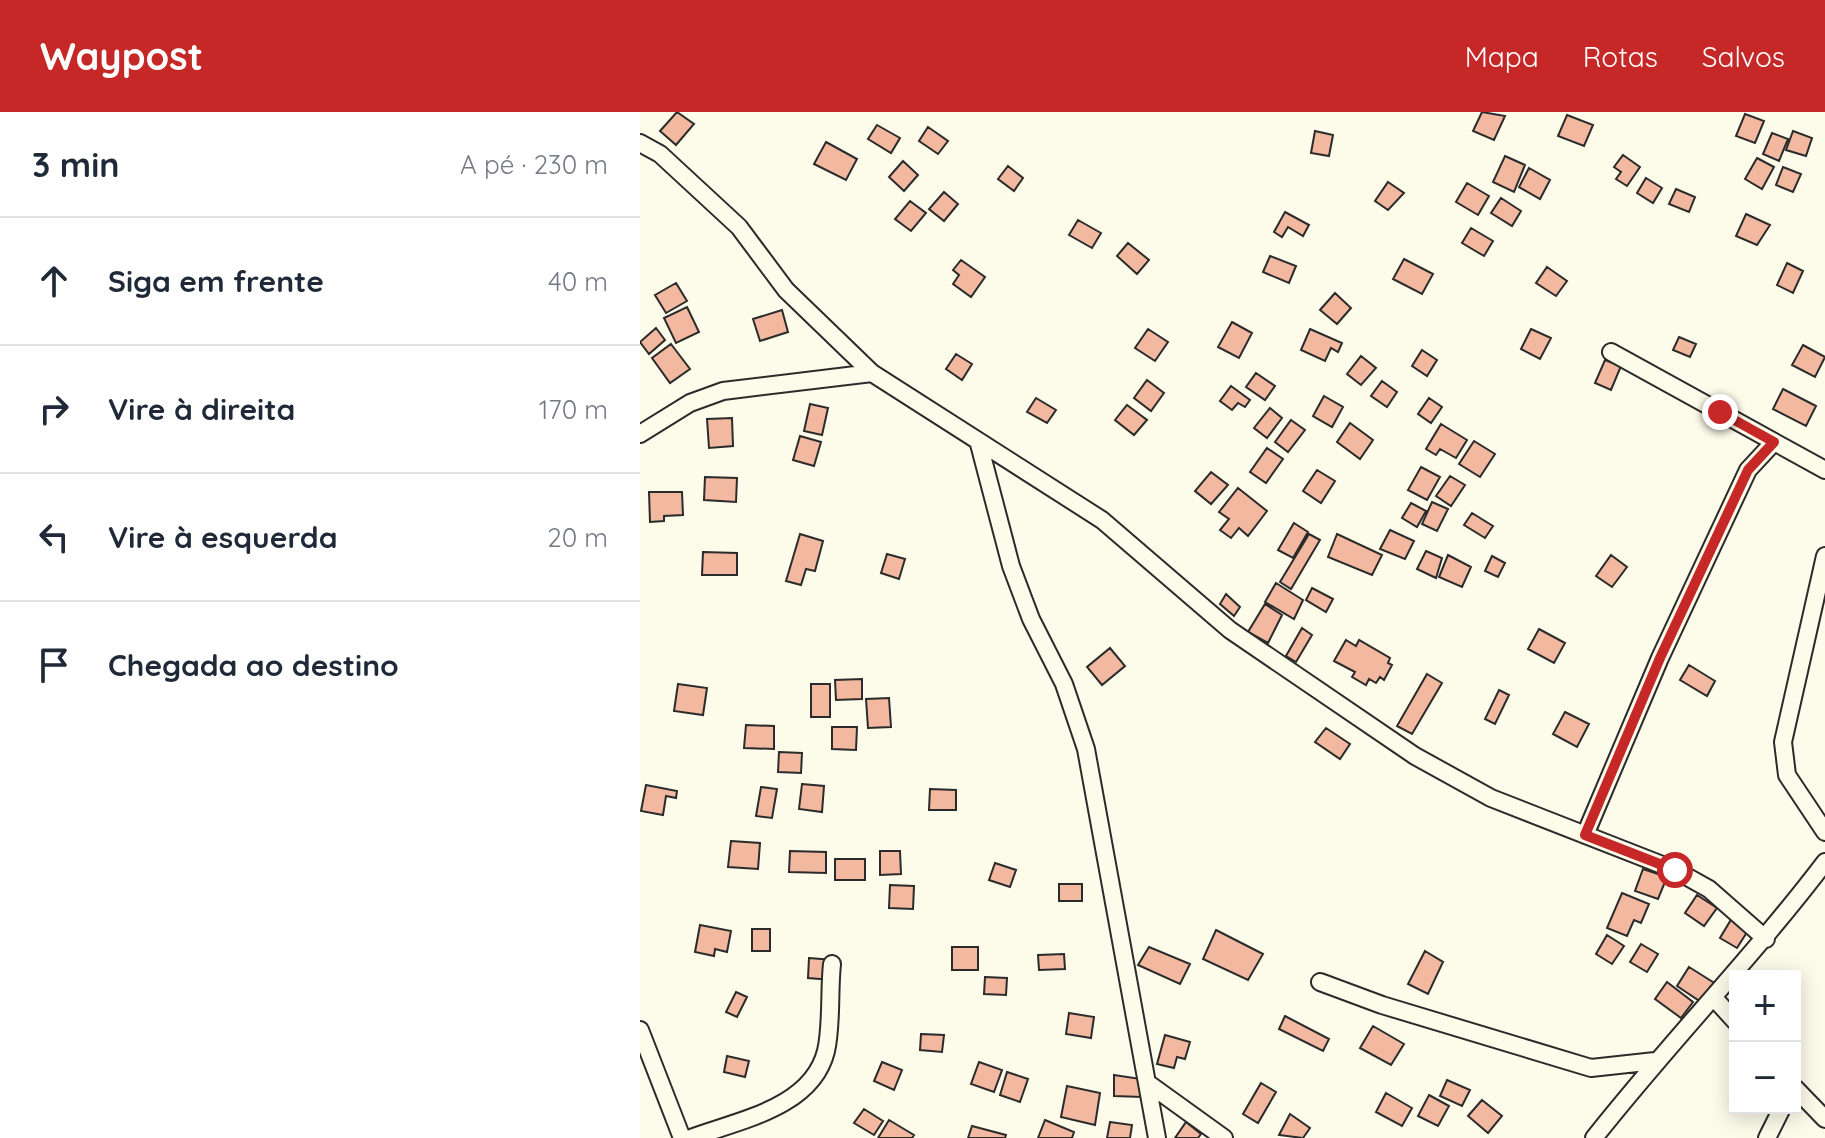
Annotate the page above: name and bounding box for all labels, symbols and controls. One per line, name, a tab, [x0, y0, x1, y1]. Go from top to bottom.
text: Waypost	[40, 32, 203, 80]
text: Mapa	[1465, 39, 1539, 74]
text: Rotas	[1583, 39, 1658, 74]
text: Salvos	[1702, 39, 1785, 74]
text: 3 min	[32, 143, 119, 186]
text: A pé · 230 m	[460, 148, 608, 181]
icon: ahead	[32, 259, 76, 303]
text: Siga em frente	[108, 262, 324, 300]
text: 40 m	[548, 265, 608, 298]
icon: right	[32, 387, 76, 431]
text: Vire à direita	[108, 390, 295, 428]
text: 170 m	[539, 393, 608, 426]
route end	[1702, 394, 1738, 430]
icon: left	[32, 515, 76, 559]
text: Vire à esquerda	[108, 518, 337, 556]
text: 20 m	[547, 521, 608, 554]
icon: arrive	[32, 643, 76, 687]
text: Chegada ao destino	[108, 646, 399, 684]
route start	[1657, 852, 1693, 888]
map controls	[1729, 970, 1801, 1114]
button: +	[1729, 970, 1801, 1042]
button: −	[1729, 1042, 1801, 1114]

